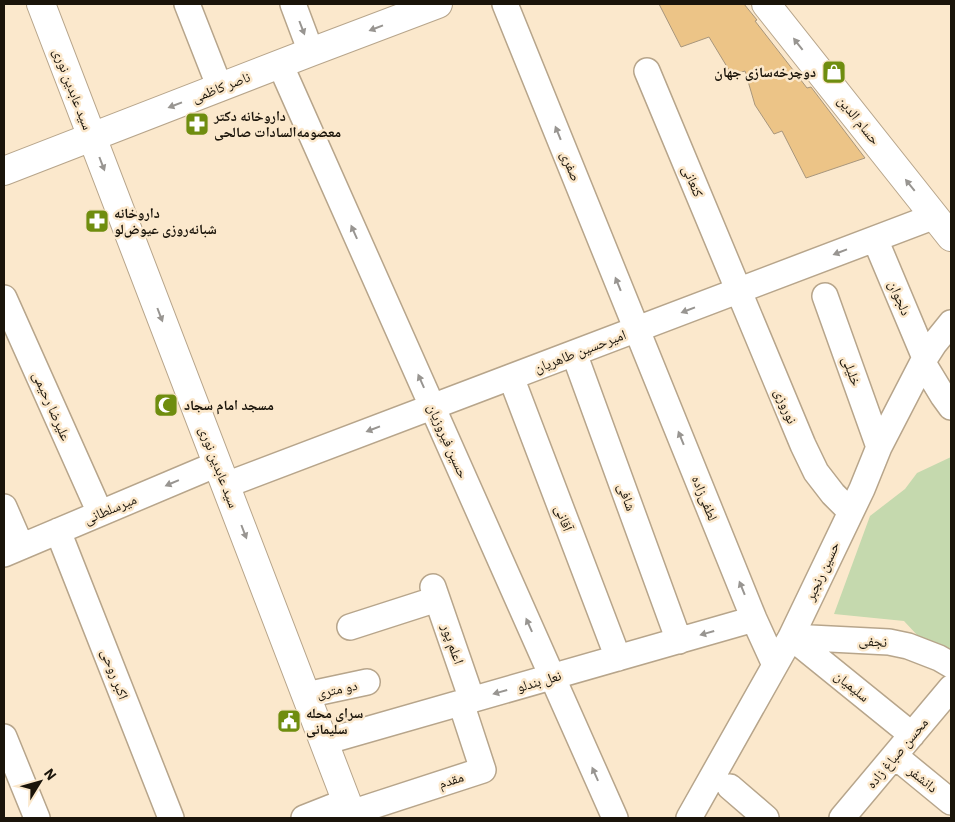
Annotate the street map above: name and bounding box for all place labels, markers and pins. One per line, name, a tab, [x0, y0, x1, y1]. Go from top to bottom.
shop icon: دوچرخه‌سازی جهان	[821, 59, 847, 85]
place label: دوچرخه‌سازی جهان	[714, 63, 816, 81]
place label: داروخانه دکتر معصومه‌السادات صالحی	[213, 107, 341, 141]
pharmacy icon: داروخانه دکتر معصومه‌السادات صالحی	[184, 111, 210, 137]
place label: داروخانه شبانه‌روزی عیوض‌لو	[114, 204, 217, 238]
pharmacy icon: داروخانه شبانه‌روزی عیوض‌لو	[84, 208, 110, 234]
mosque icon: مسجد امام سجاد	[153, 392, 179, 418]
place label: مسجد امام سجاد	[184, 396, 274, 415]
place label: سرای محله سلیمانی	[306, 704, 363, 738]
public building icon: سرای محله سلیمانی	[276, 708, 302, 734]

